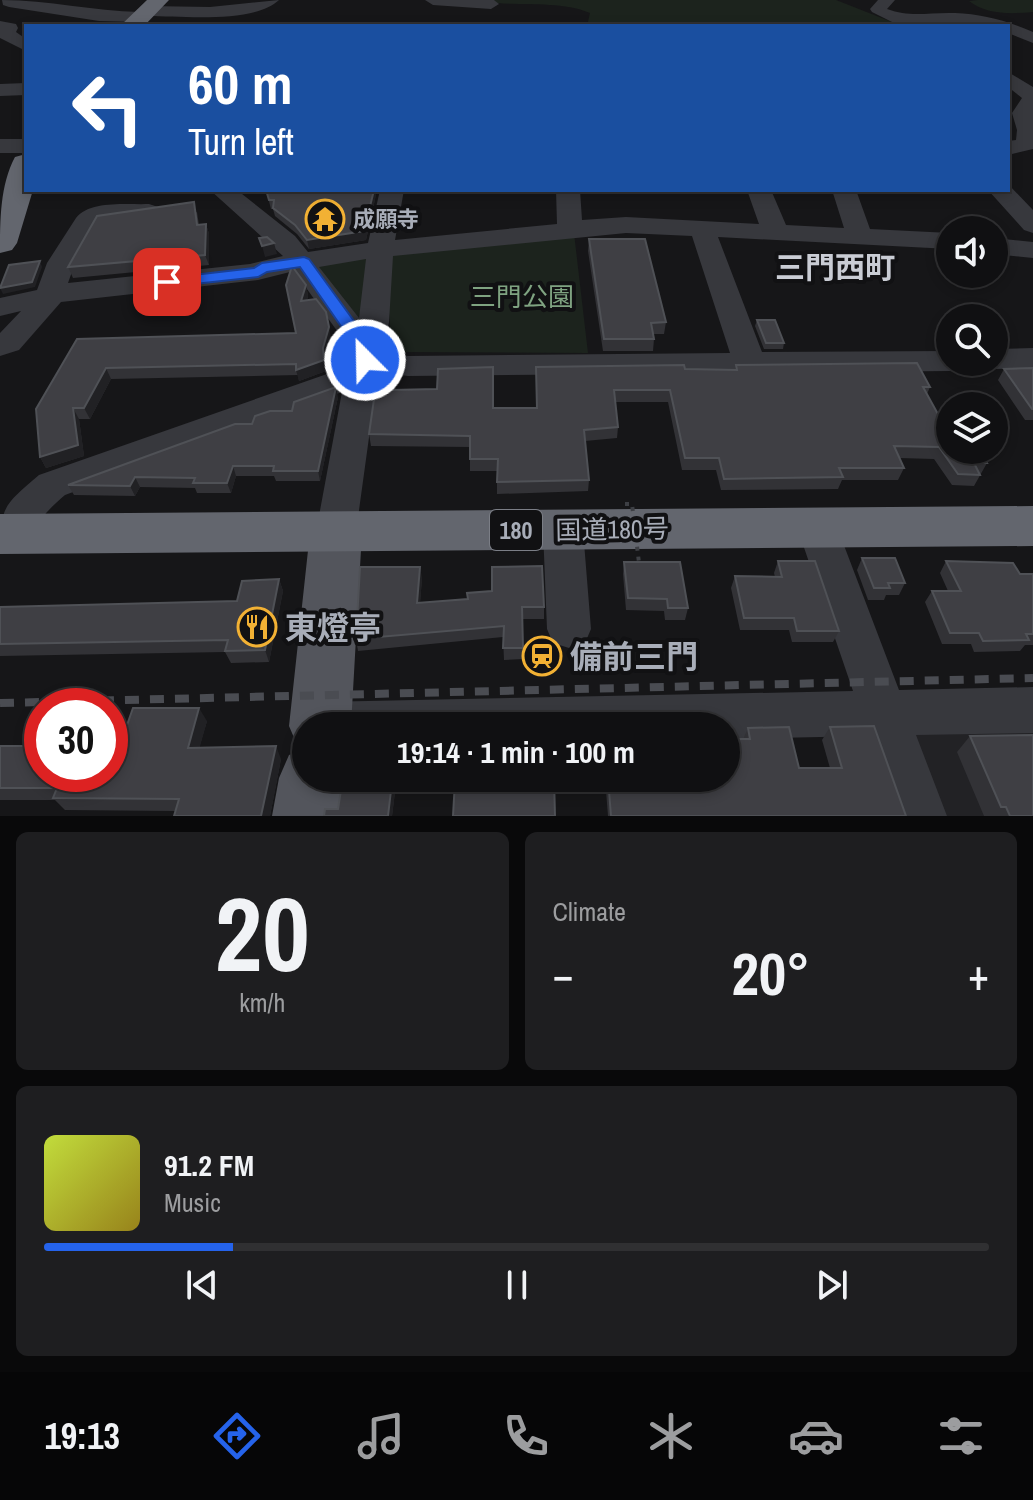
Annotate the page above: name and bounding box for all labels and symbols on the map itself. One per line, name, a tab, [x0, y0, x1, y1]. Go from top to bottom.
temple icon: 成願寺	[304, 198, 346, 240]
place label: 成願寺	[353, 204, 419, 234]
district label: 三門西町	[775, 247, 895, 287]
pin	[133, 248, 201, 316]
park label: 三門公園	[470, 279, 574, 314]
position arrow	[323, 318, 407, 402]
road number: 180	[490, 510, 542, 550]
street label: 国道180号	[555, 511, 669, 547]
restaurant icon: 東燈亭	[236, 606, 278, 648]
place label: 東燈亭	[285, 606, 381, 649]
station icon: 備前三門	[521, 635, 563, 677]
place label: 備前三門	[570, 635, 698, 678]
speed limit sign: 30	[24, 688, 128, 792]

